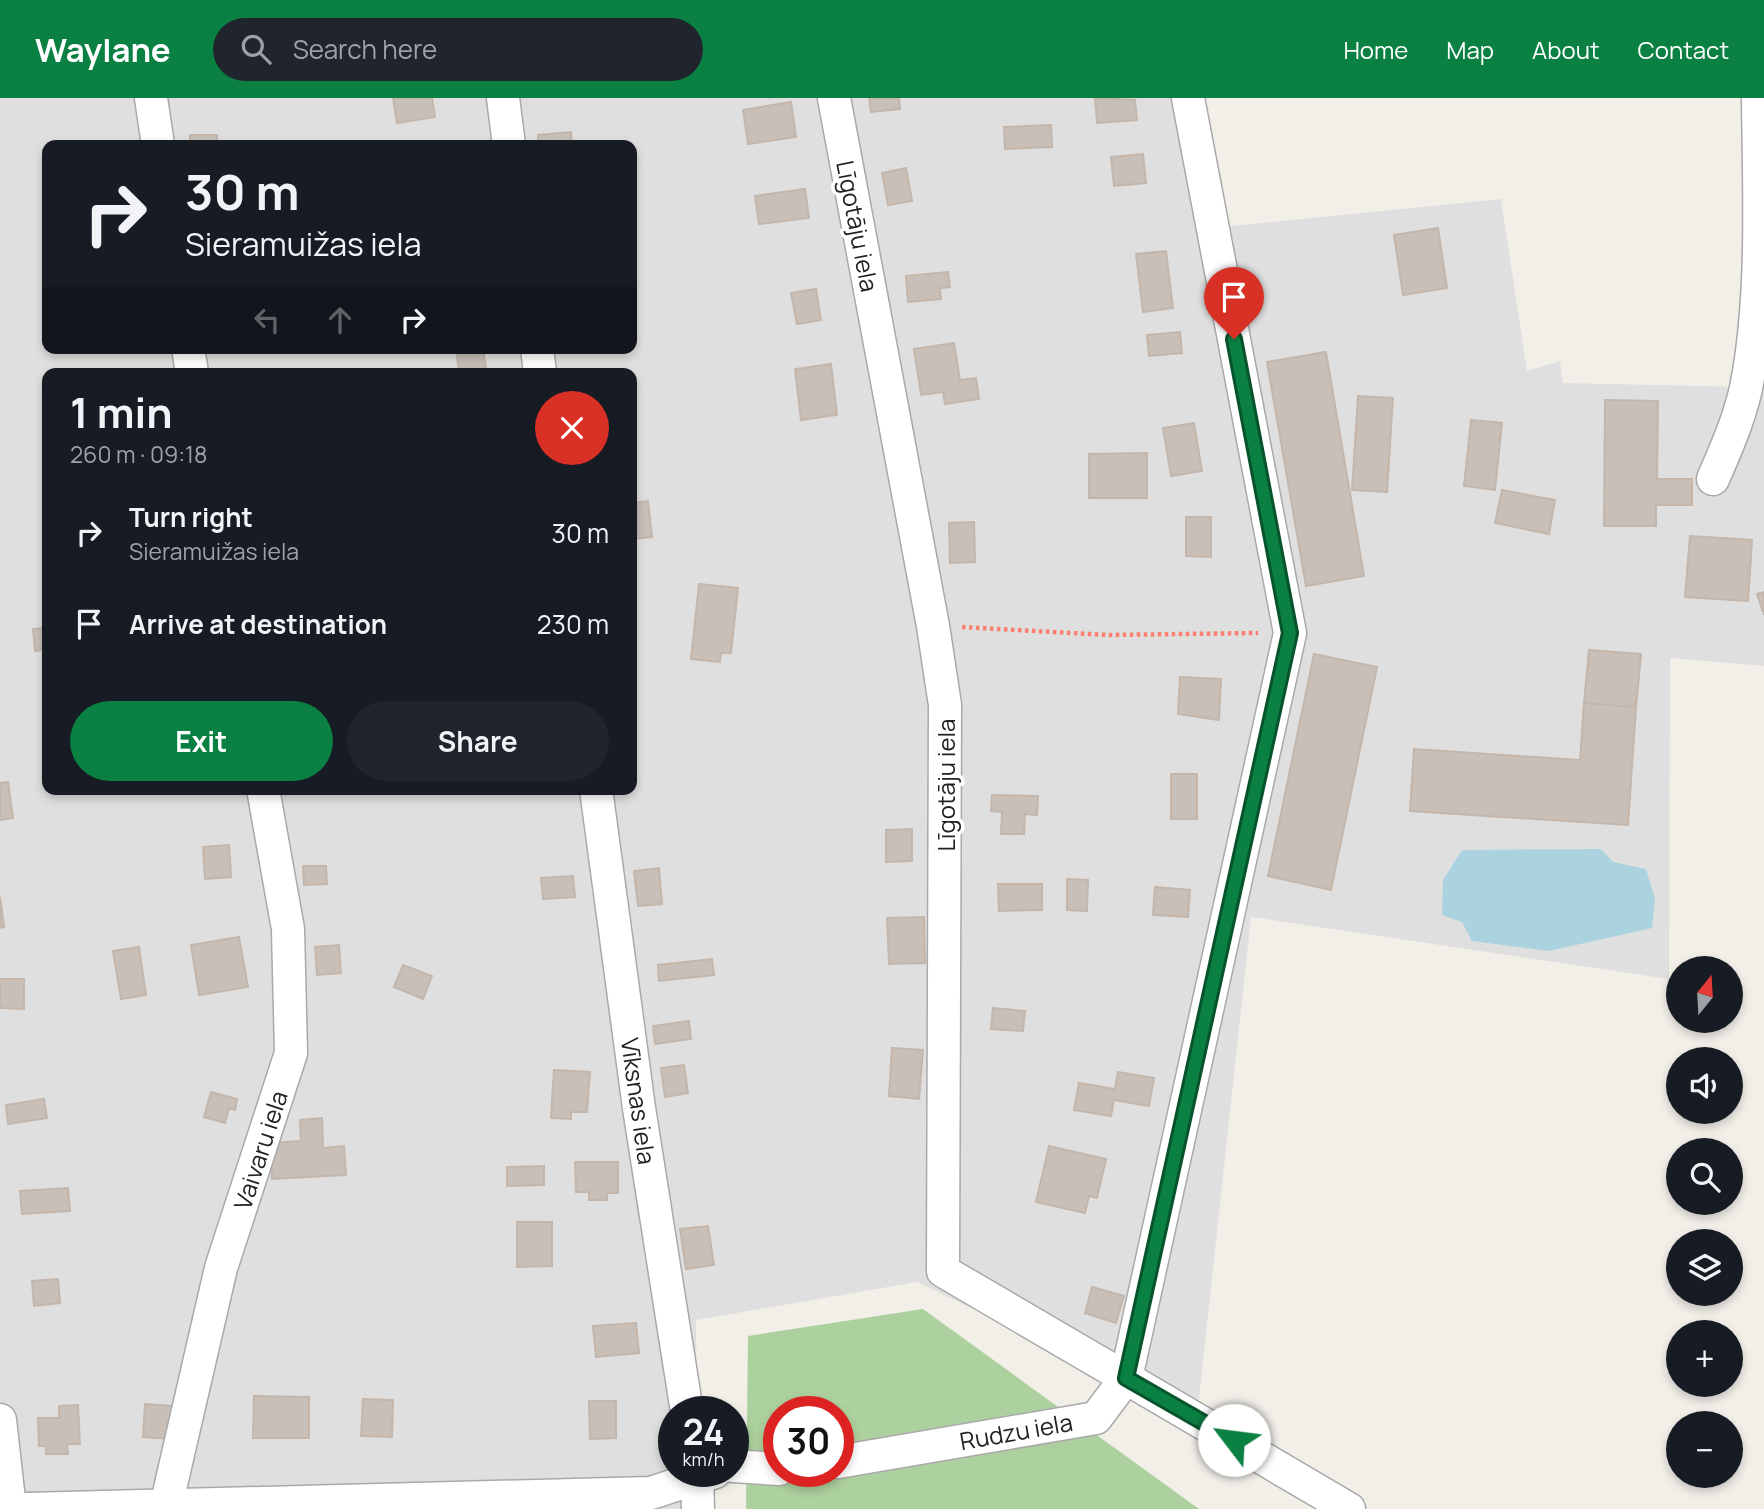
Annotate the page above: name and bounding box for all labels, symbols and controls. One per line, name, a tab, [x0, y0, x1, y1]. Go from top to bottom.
search box	[213, 18, 703, 81]
text: Waylane	[35, 27, 171, 72]
icon: search	[237, 30, 275, 68]
text: Search here	[293, 31, 437, 67]
text: Home	[1343, 33, 1408, 66]
text: Map	[1446, 33, 1494, 66]
text: About	[1532, 33, 1600, 66]
text: Contact	[1638, 33, 1729, 66]
text: 30 m	[185, 158, 300, 225]
street label: Līgotāju iela	[829, 158, 887, 294]
icon: right	[70, 168, 161, 259]
text: Sieramuižas iela	[185, 222, 422, 266]
pin	[1204, 267, 1264, 339]
icon: arrive	[1215, 278, 1253, 316]
icon: left	[248, 301, 286, 339]
icon: ahead	[321, 301, 359, 339]
icon: right	[394, 301, 432, 339]
text: 1 min	[70, 383, 173, 441]
button: close	[535, 391, 609, 465]
text: 260 m · 09:18	[70, 438, 207, 470]
text: Turn right	[129, 499, 253, 535]
icon: right	[70, 514, 108, 552]
text: 30 m	[552, 515, 609, 551]
text: Sieramuižas iela	[129, 535, 299, 567]
icon: arrive	[70, 605, 108, 643]
text: Arrive at destination	[129, 606, 387, 642]
text: 230 m	[537, 606, 609, 642]
button: Exit	[70, 701, 333, 781]
button: Share	[347, 701, 609, 781]
street label: Līgotāju iela	[929, 719, 962, 851]
north arrow	[1666, 956, 1743, 1032]
map controls	[1666, 956, 1743, 1488]
street label: Vīksnas iela	[614, 1036, 664, 1166]
button: sound	[1666, 1047, 1743, 1124]
street label: Vaivaru iela	[225, 1086, 295, 1214]
button: search	[1666, 1138, 1743, 1215]
button: layers	[1666, 1229, 1743, 1306]
button: +	[1666, 1320, 1743, 1397]
speed limit sign: 30	[763, 1396, 854, 1487]
position arrow	[1197, 1403, 1271, 1477]
street label: Rudzu iela	[957, 1405, 1075, 1457]
text: 24	[683, 1408, 724, 1456]
button: −	[1666, 1411, 1743, 1488]
text: km/h	[683, 1447, 724, 1471]

